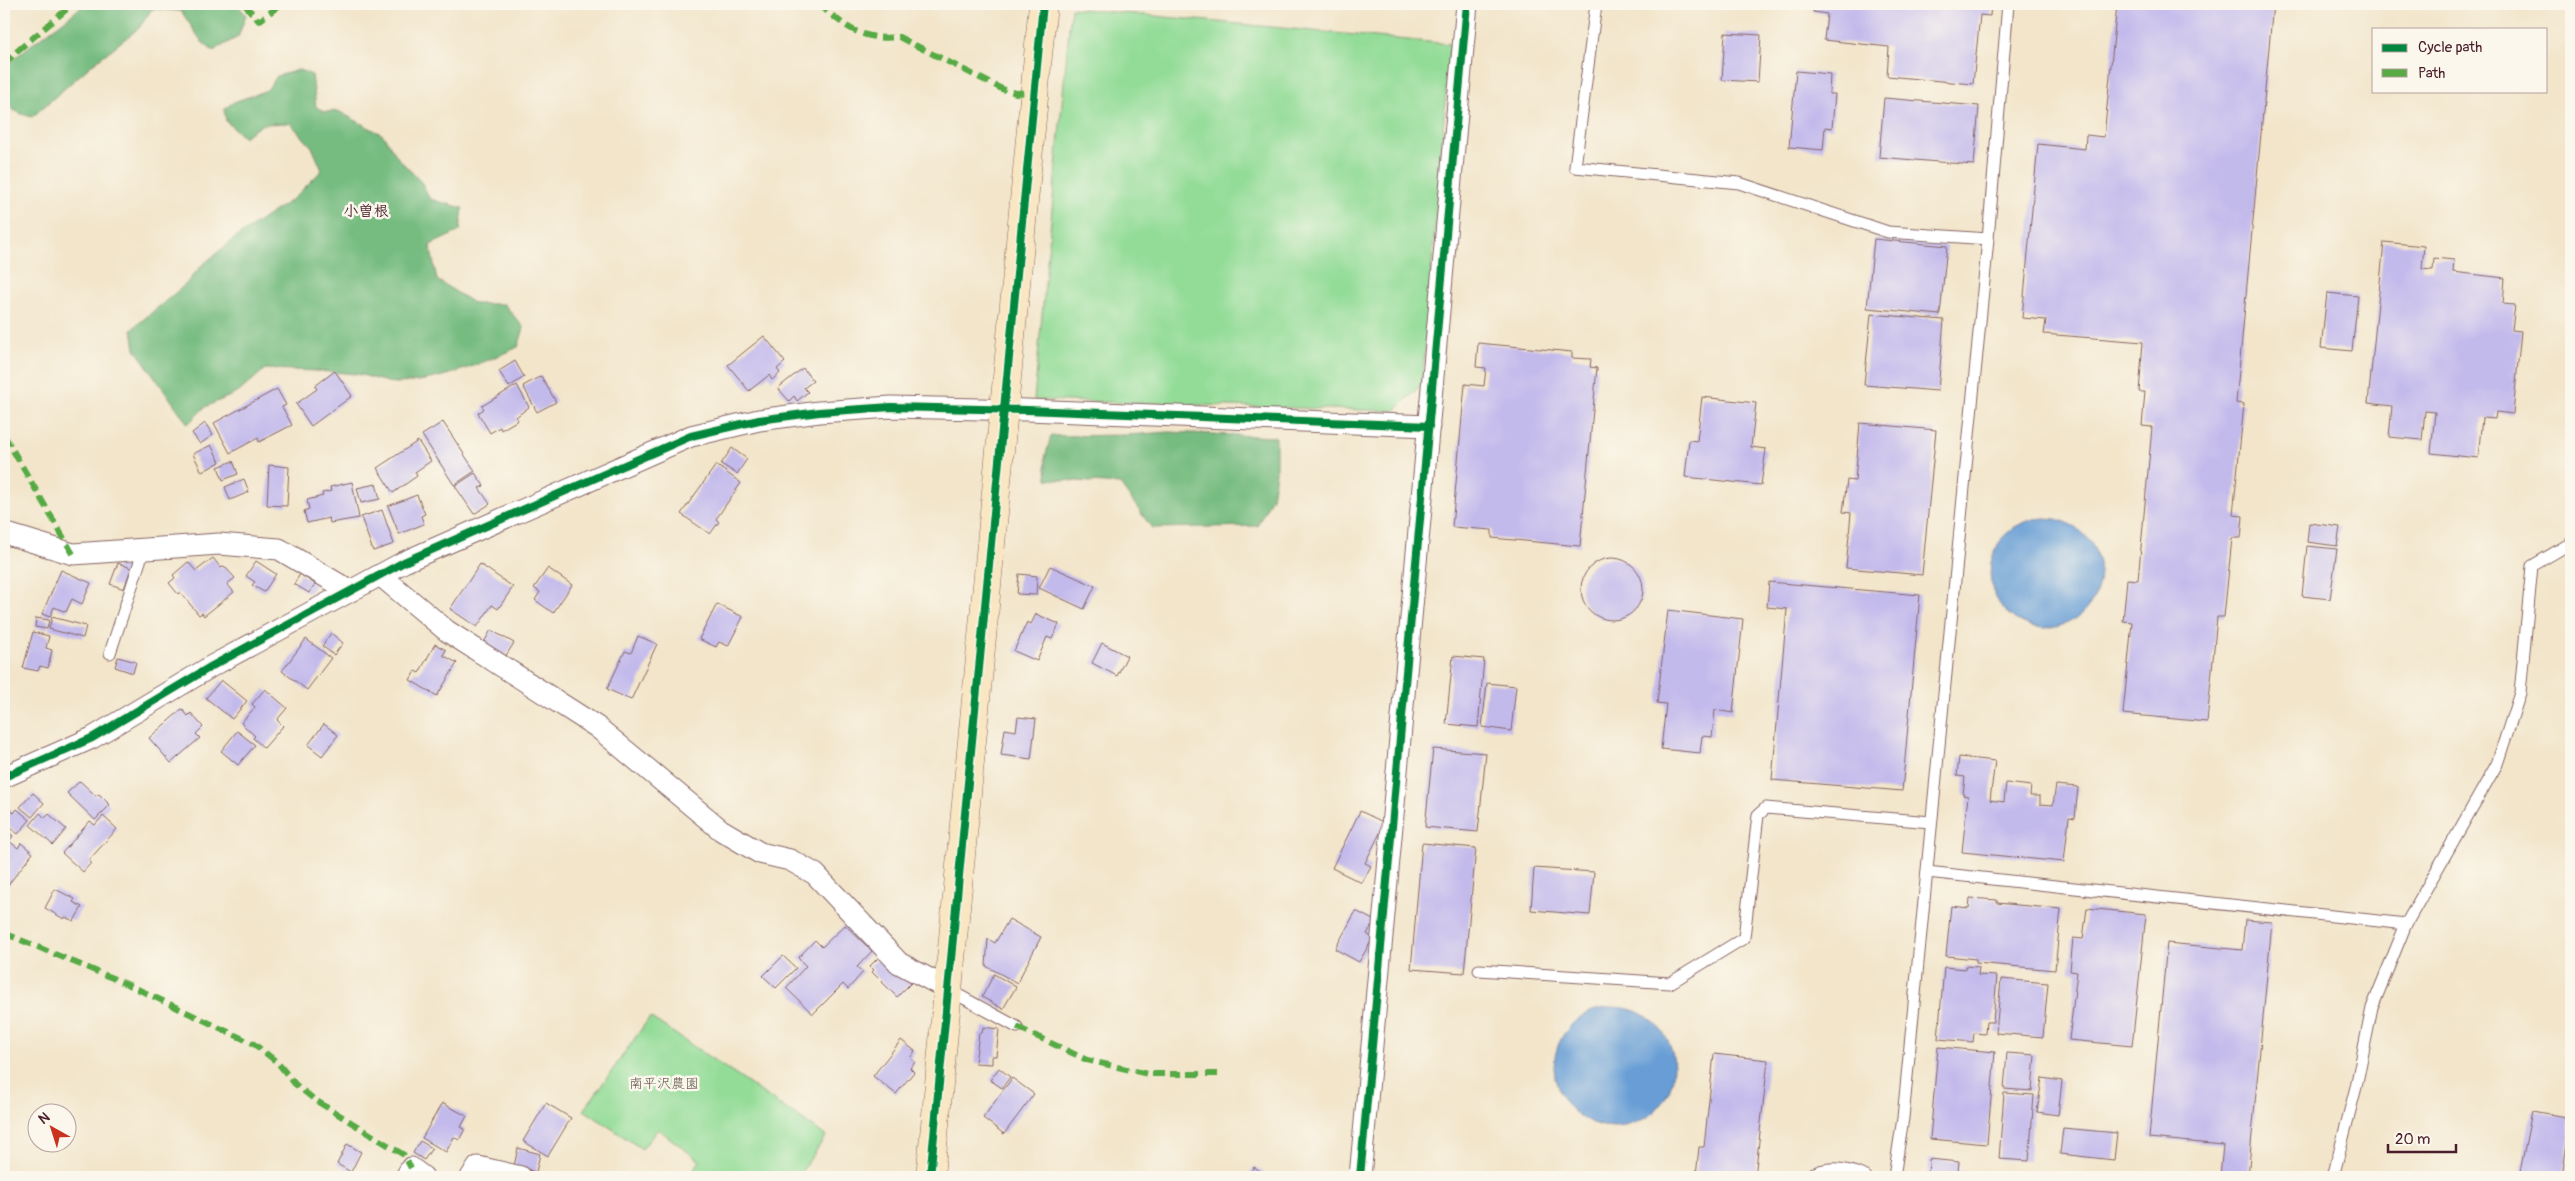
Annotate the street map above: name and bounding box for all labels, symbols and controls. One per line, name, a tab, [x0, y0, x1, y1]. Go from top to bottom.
legend	[2372, 28, 2548, 92]
text: Cycle path	[2418, 38, 2482, 57]
text: Path	[2418, 64, 2445, 83]
district label: 小曽根	[343, 202, 389, 221]
park label: 南平沢農園	[629, 1075, 699, 1092]
north arrow	[28, 1104, 78, 1154]
text: N	[35, 1109, 53, 1128]
scale bar	[2388, 1121, 2455, 1153]
text: 20 m	[2395, 1130, 2430, 1149]

